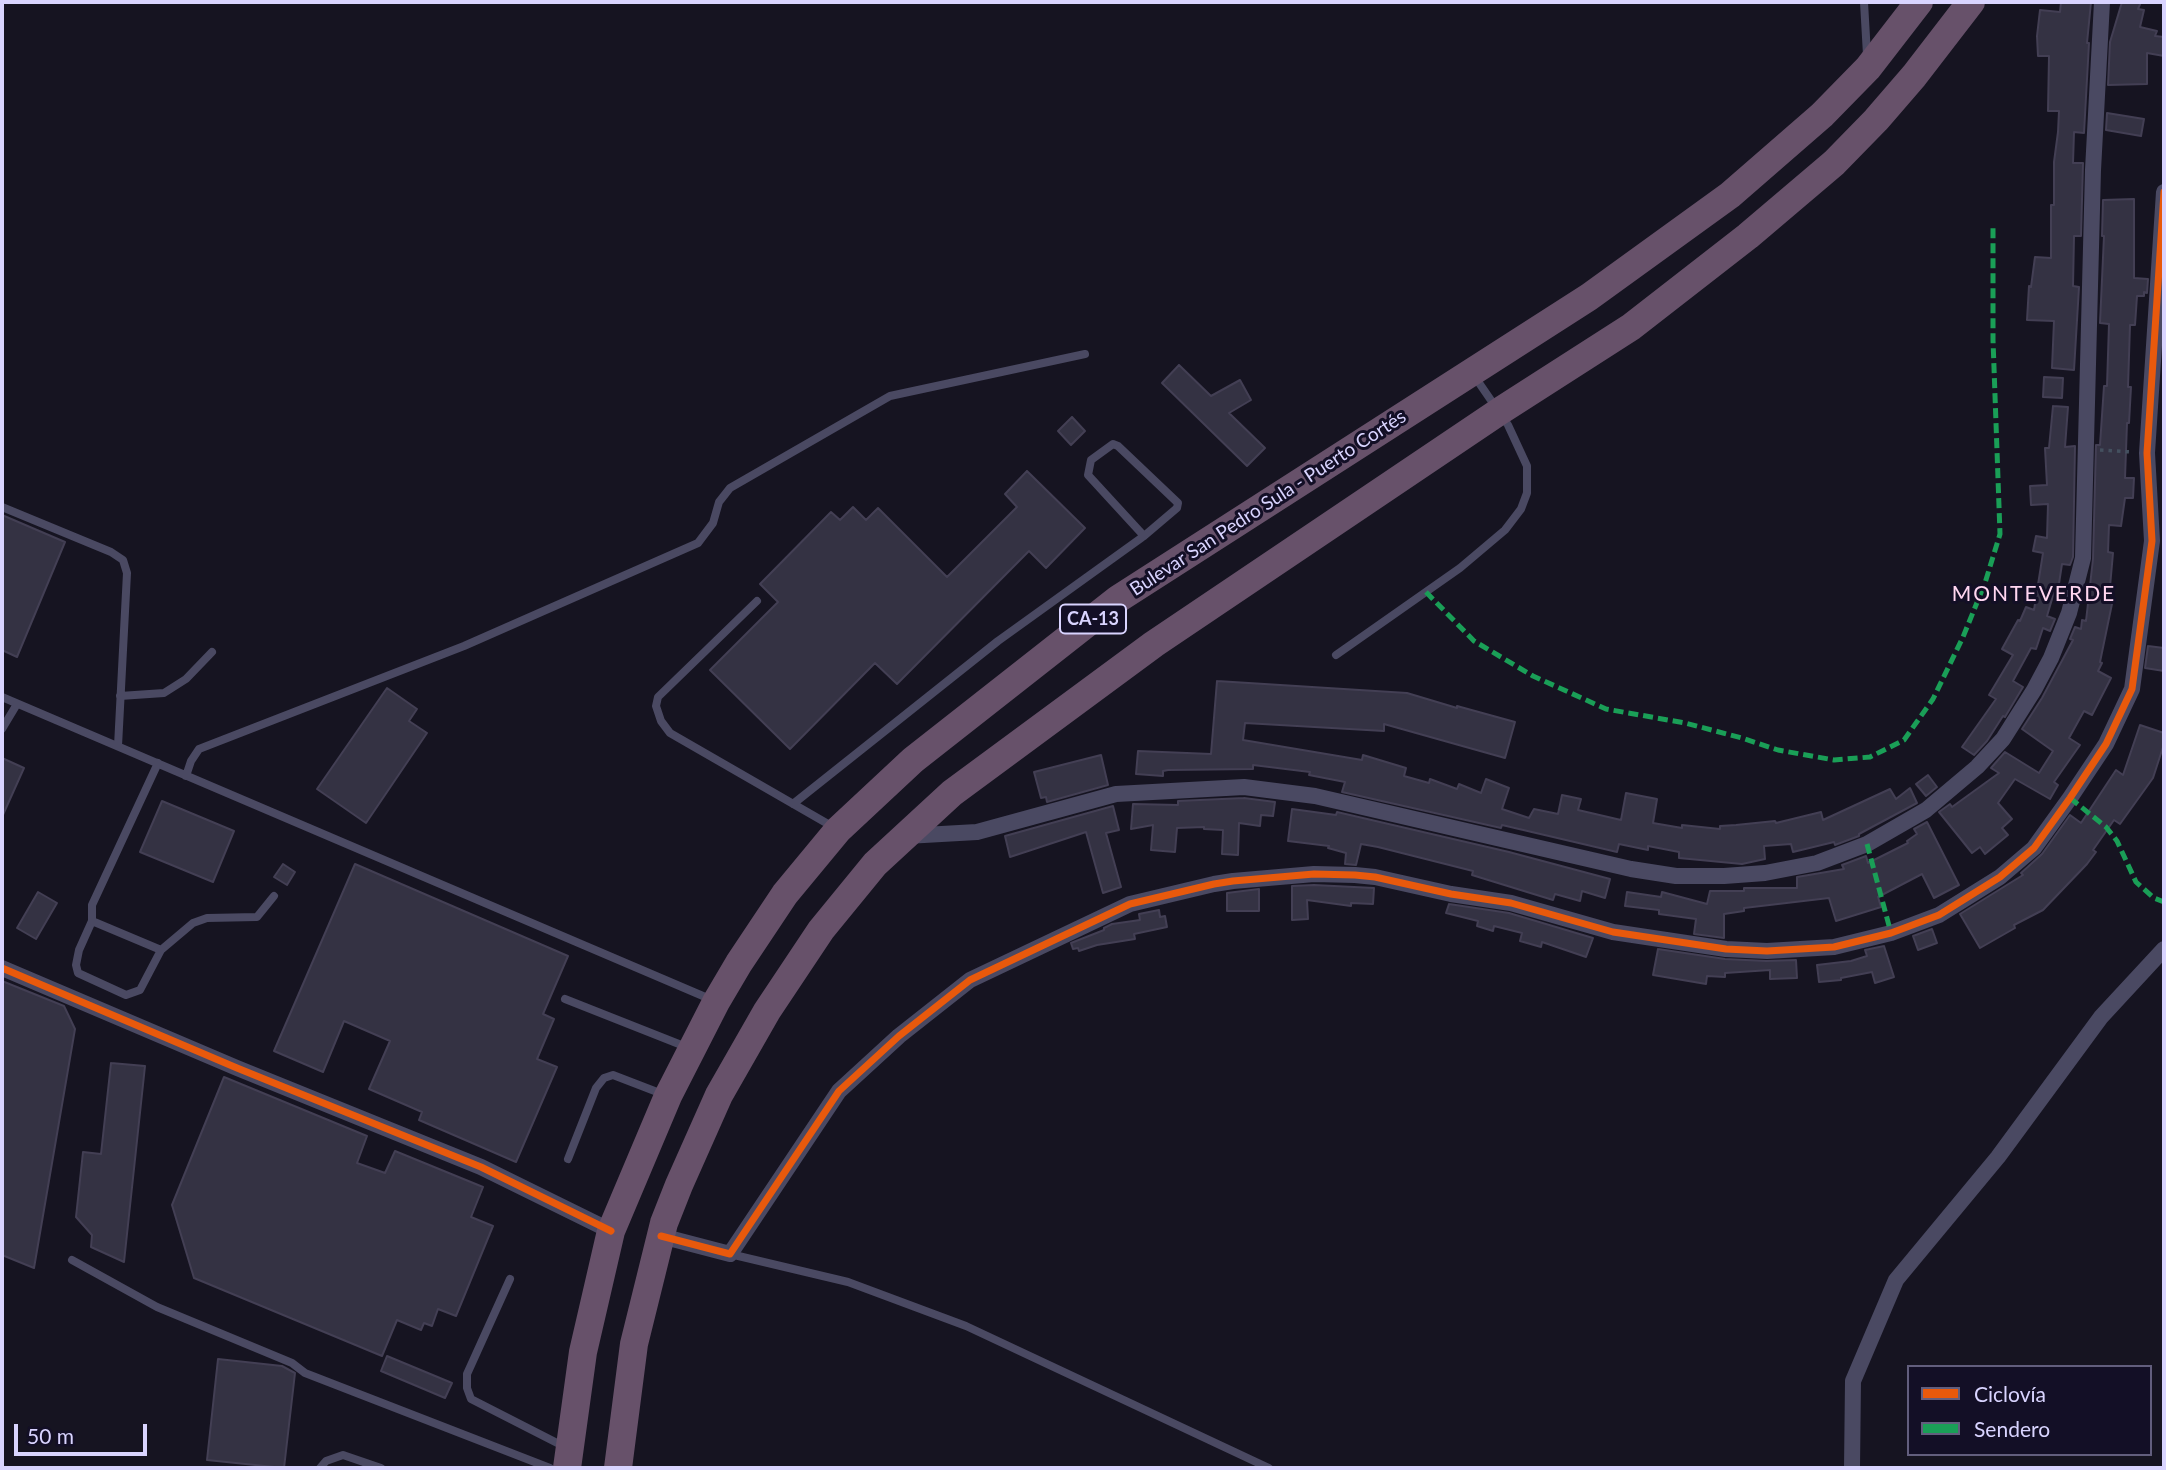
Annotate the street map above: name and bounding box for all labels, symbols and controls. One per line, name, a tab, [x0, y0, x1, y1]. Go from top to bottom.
street label: Bulevar San Pedro Sula - Puerto Cortés	[1126, 405, 1410, 601]
district label: MONTEVERDE	[1953, 581, 2115, 607]
road number: CA-13	[1060, 604, 1126, 634]
legend	[1907, 1365, 2152, 1456]
text: Ciclovía	[1974, 1381, 2046, 1406]
scale bar	[18, 1410, 150, 1454]
text: Sendero	[1974, 1416, 2050, 1441]
text: 50 m	[27, 1423, 74, 1448]

